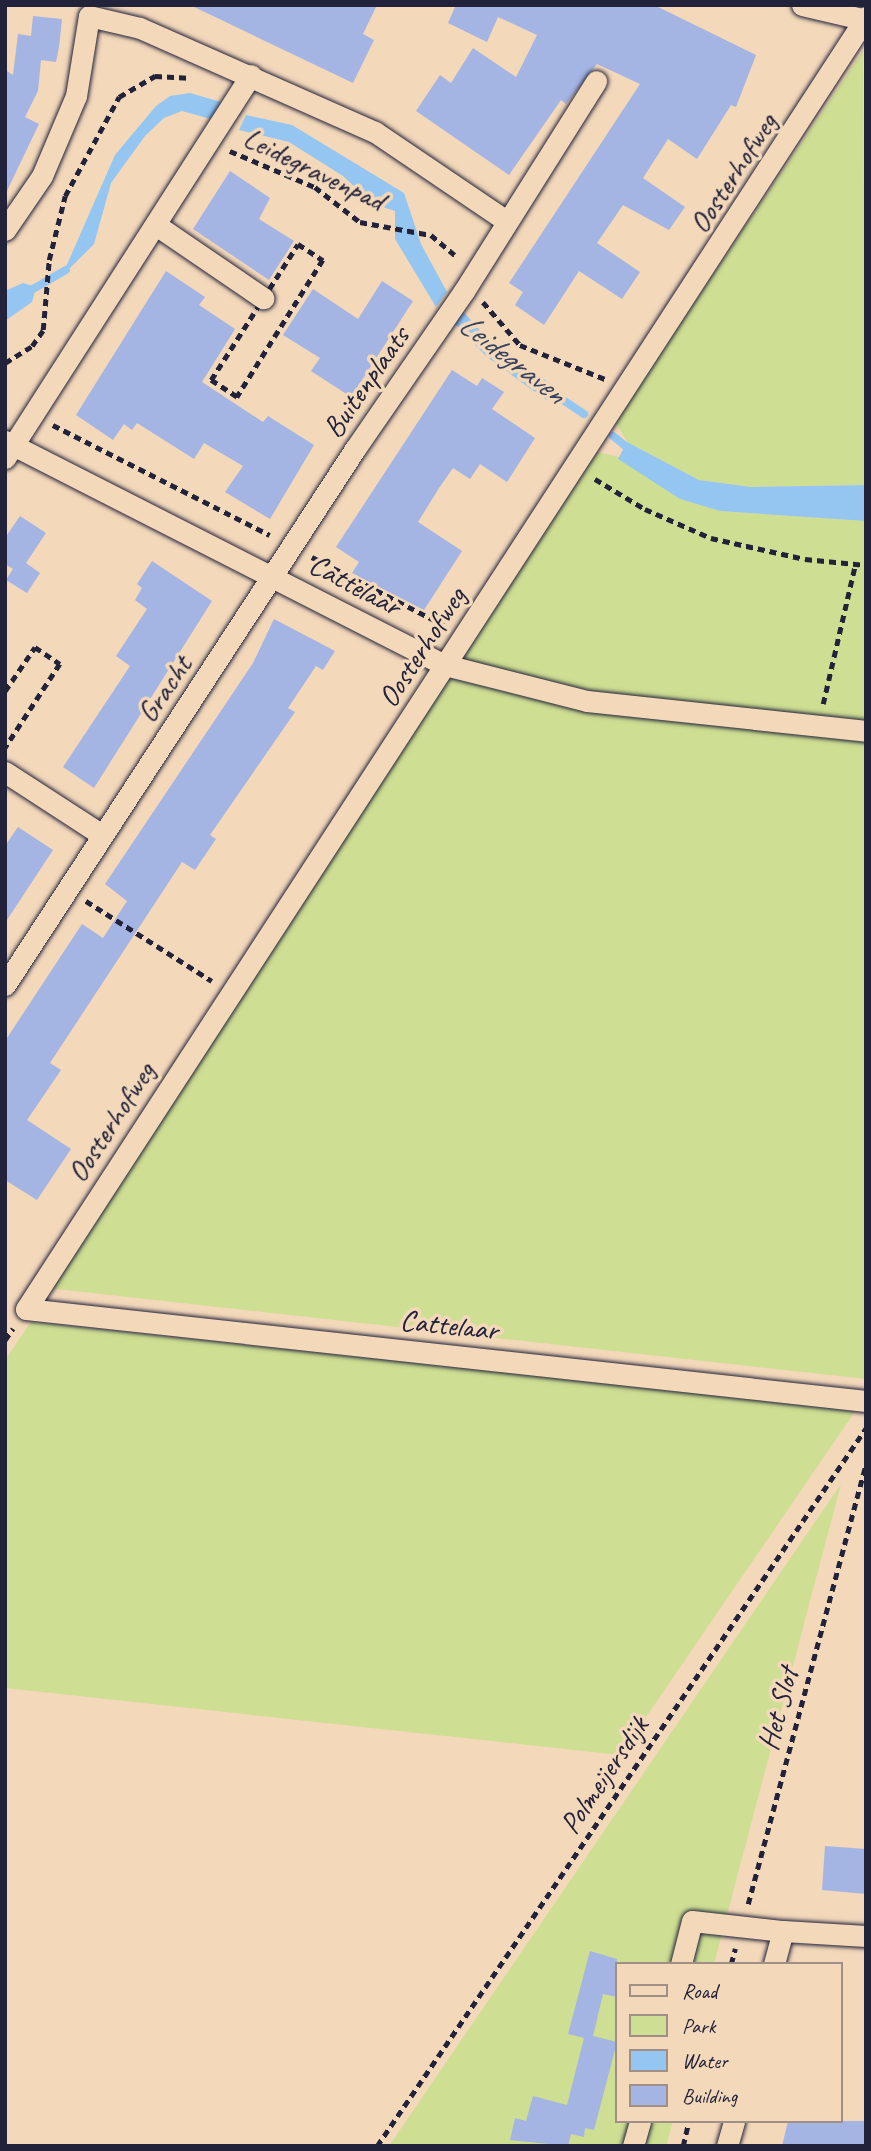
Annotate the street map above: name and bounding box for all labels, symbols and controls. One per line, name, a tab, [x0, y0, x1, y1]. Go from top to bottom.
street label: Oosterhofweg	[681, 106, 785, 240]
street label: Leidegravenpad	[238, 119, 390, 219]
water label: Leidegraven	[451, 306, 573, 412]
street label: Buitenplaats	[315, 320, 417, 444]
street label: Cattelaar	[303, 546, 407, 624]
street label: Oosterhofweg	[370, 580, 474, 714]
street label: Gracht	[129, 649, 199, 729]
street label: Oosterhofweg	[59, 1055, 163, 1189]
street label: Cattelaar	[398, 1302, 500, 1348]
street label: Het Slot	[750, 1663, 806, 1755]
street label: Polmeijersdijk	[552, 1709, 656, 1841]
legend	[616, 1962, 843, 2123]
text: Road	[682, 1978, 717, 2004]
text: Park	[682, 2013, 715, 2039]
text: Water	[682, 2048, 728, 2074]
text: Building	[682, 2083, 737, 2109]

